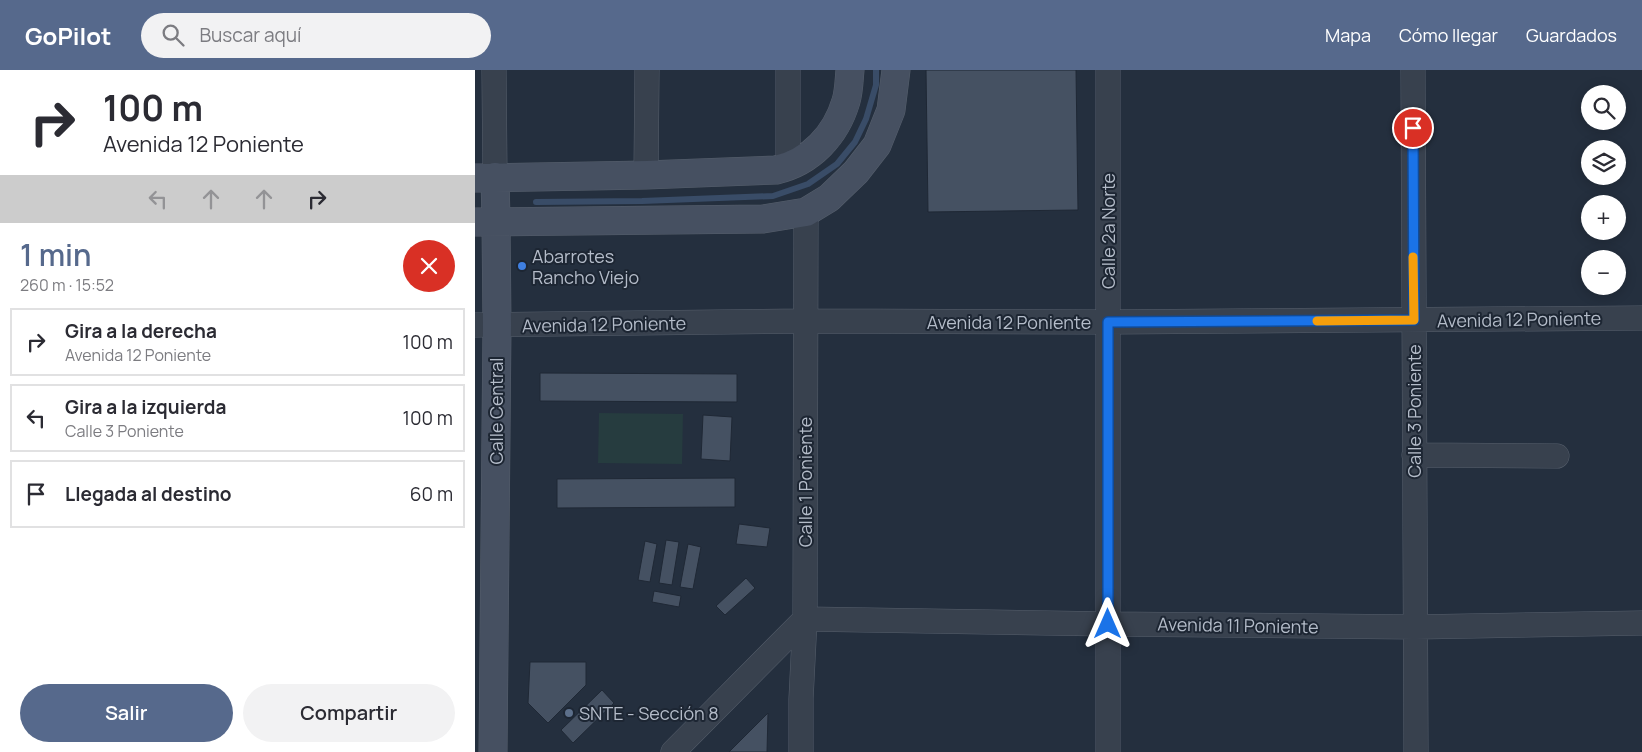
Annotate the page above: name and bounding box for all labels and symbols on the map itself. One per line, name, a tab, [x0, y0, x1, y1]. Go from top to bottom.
pin	[1392, 107, 1434, 149]
street label: Calle 2a Norte	[1096, 173, 1120, 289]
place label: Abarrotes Rancho Viejo	[532, 244, 639, 289]
marker: Abarrotes Rancho Viejo	[516, 260, 528, 272]
street label: Avenida 12 Poniente	[1437, 306, 1601, 332]
street label: Avenida 12 Poniente	[927, 310, 1091, 334]
street label: Avenida 12 Poniente	[522, 311, 686, 337]
street label: Calle 3 Poniente	[1402, 344, 1426, 478]
street label: Calle Central	[484, 358, 508, 464]
street label: Calle 1 Poniente	[793, 417, 817, 547]
position arrow	[1081, 597, 1133, 649]
street label: Avenida 11 Poniente	[1157, 612, 1319, 638]
place label: SNTE - Sección 8	[579, 701, 719, 725]
marker: SNTE - Sección 8	[563, 707, 575, 719]

